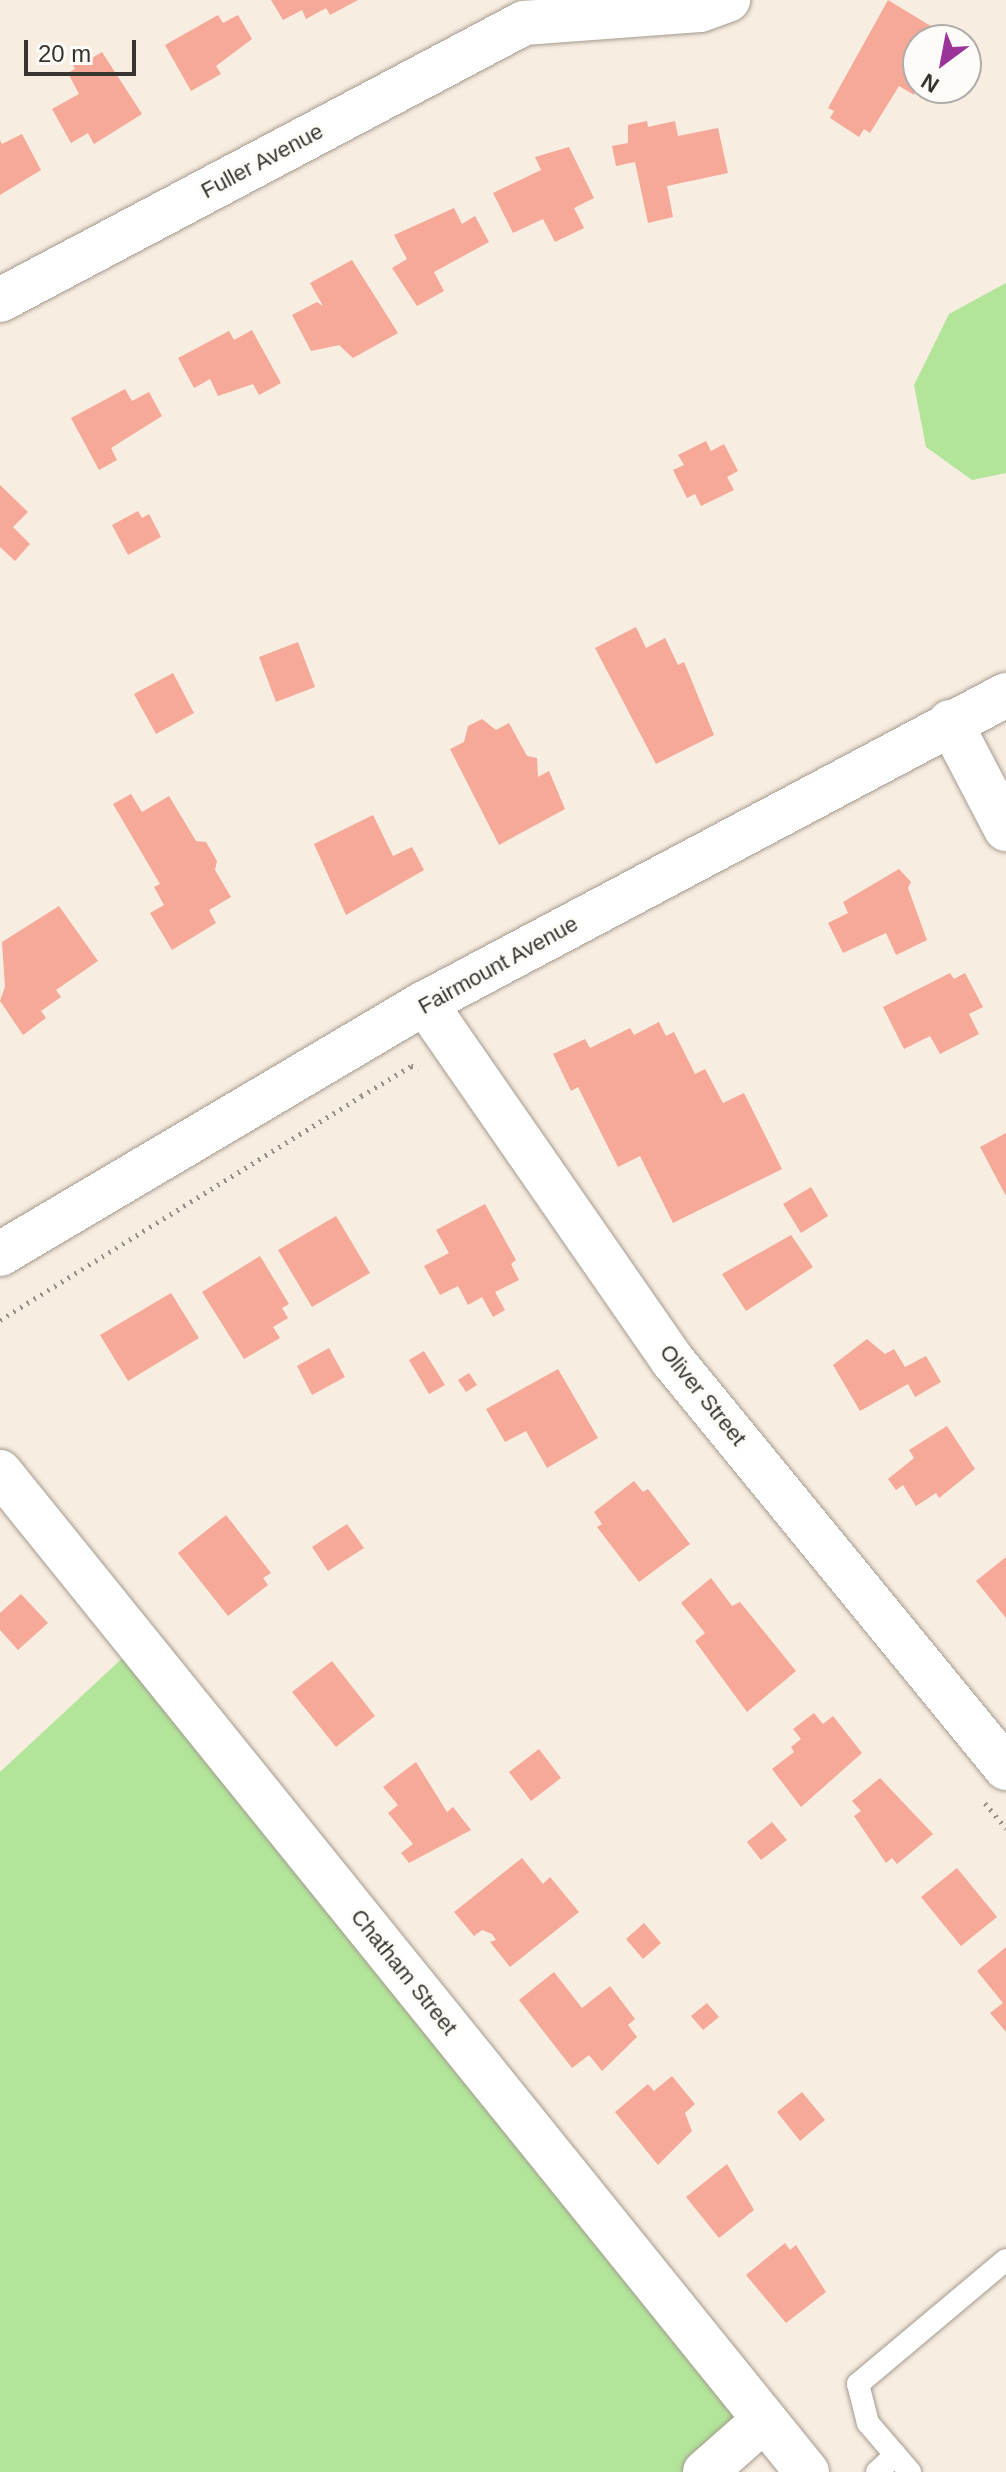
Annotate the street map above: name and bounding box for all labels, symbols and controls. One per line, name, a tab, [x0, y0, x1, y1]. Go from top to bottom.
scale bar	[28, 24, 140, 74]
north arrow	[902, 24, 982, 104]
text: 20 m	[38, 40, 91, 67]
text: N	[917, 68, 943, 98]
street label: Fuller Avenue	[196, 118, 328, 204]
street label: Fairmount Avenue	[413, 910, 583, 1020]
street label: Oliver Street	[654, 1339, 752, 1451]
street label: Chatham Street	[345, 1904, 463, 2040]

